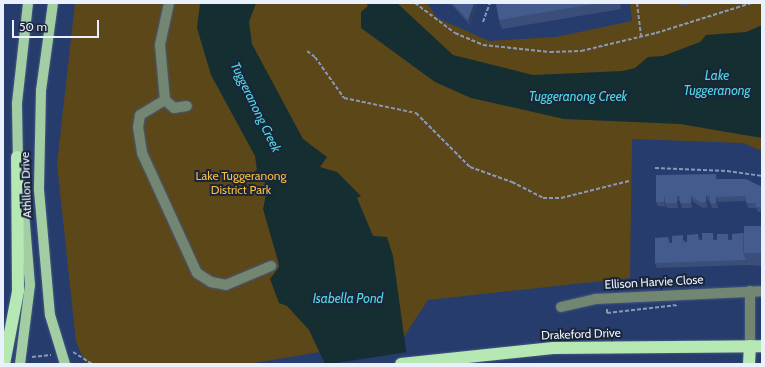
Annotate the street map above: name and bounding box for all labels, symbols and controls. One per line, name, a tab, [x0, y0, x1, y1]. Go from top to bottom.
scale bar	[14, 12, 101, 38]
text: 50 m	[19, 19, 47, 34]
water label: Tuggeranong Creek	[227, 59, 285, 155]
water label: Lake Tuggeranong	[683, 68, 751, 99]
water label: Tuggeranong Creek	[529, 88, 627, 104]
street label: Athllon Drive	[18, 152, 34, 218]
park label: Lake Tuggeranong District Park	[196, 169, 286, 197]
street label: Ellison Harvie Close	[604, 272, 704, 292]
water label: Isabella Pond	[313, 290, 383, 306]
street label: Drakeford Drive	[541, 325, 621, 343]

